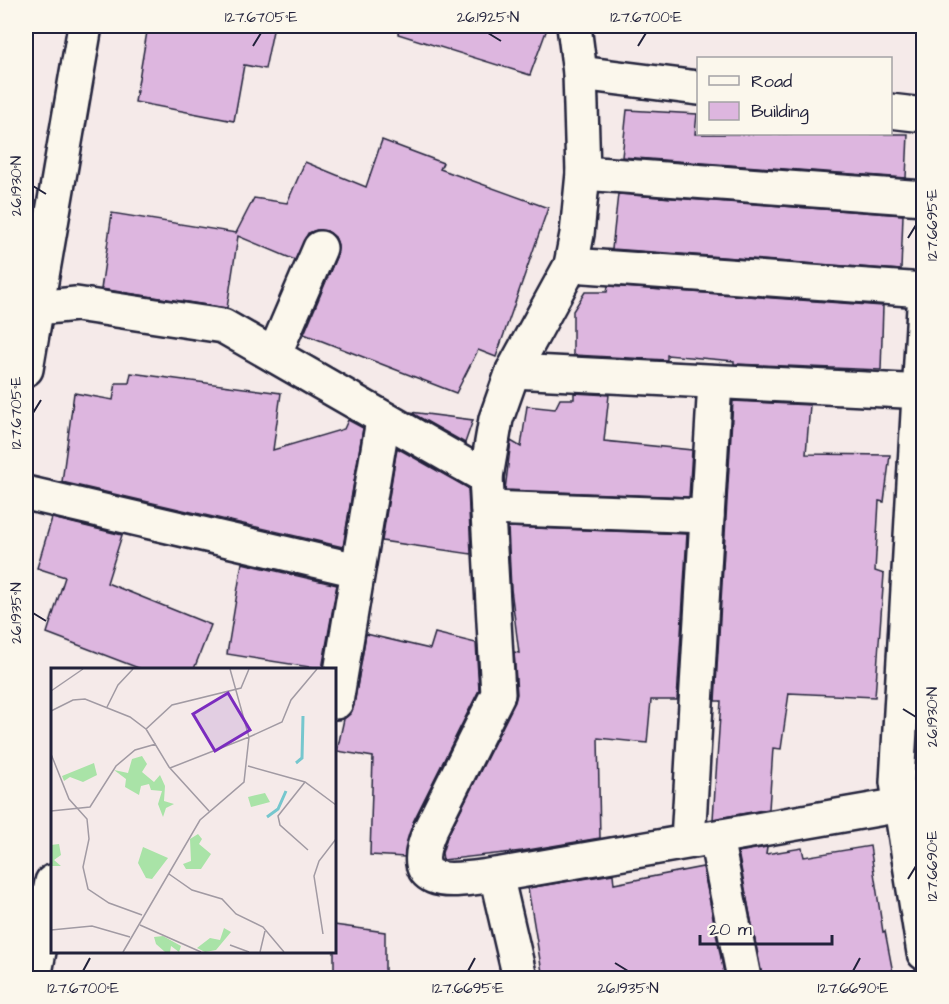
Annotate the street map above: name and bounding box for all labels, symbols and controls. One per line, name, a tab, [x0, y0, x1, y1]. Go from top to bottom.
text: 127.6705°E	[225, 7, 297, 28]
text: 26.1925°N	[457, 7, 519, 28]
text: 127.6700°E	[610, 7, 682, 28]
legend	[697, 57, 892, 135]
text: Road	[751, 69, 792, 94]
text: Building	[751, 99, 809, 125]
text: 26.1930°N	[6, 156, 27, 216]
text: 127.6695°E	[922, 189, 943, 261]
text: 127.6705°E	[6, 377, 27, 449]
text: 26.1935°N	[6, 582, 27, 644]
inset map	[51, 668, 336, 953]
text: 26.1930°N	[922, 687, 943, 747]
text: 127.6690°E	[922, 830, 943, 901]
scale bar	[700, 908, 832, 946]
text: 20 m	[709, 917, 752, 942]
text: 127.6700°E	[47, 978, 119, 999]
text: 127.6695°E	[432, 978, 504, 999]
text: 26.1935°N	[597, 978, 659, 999]
text: 127.6690°E	[818, 978, 889, 999]

